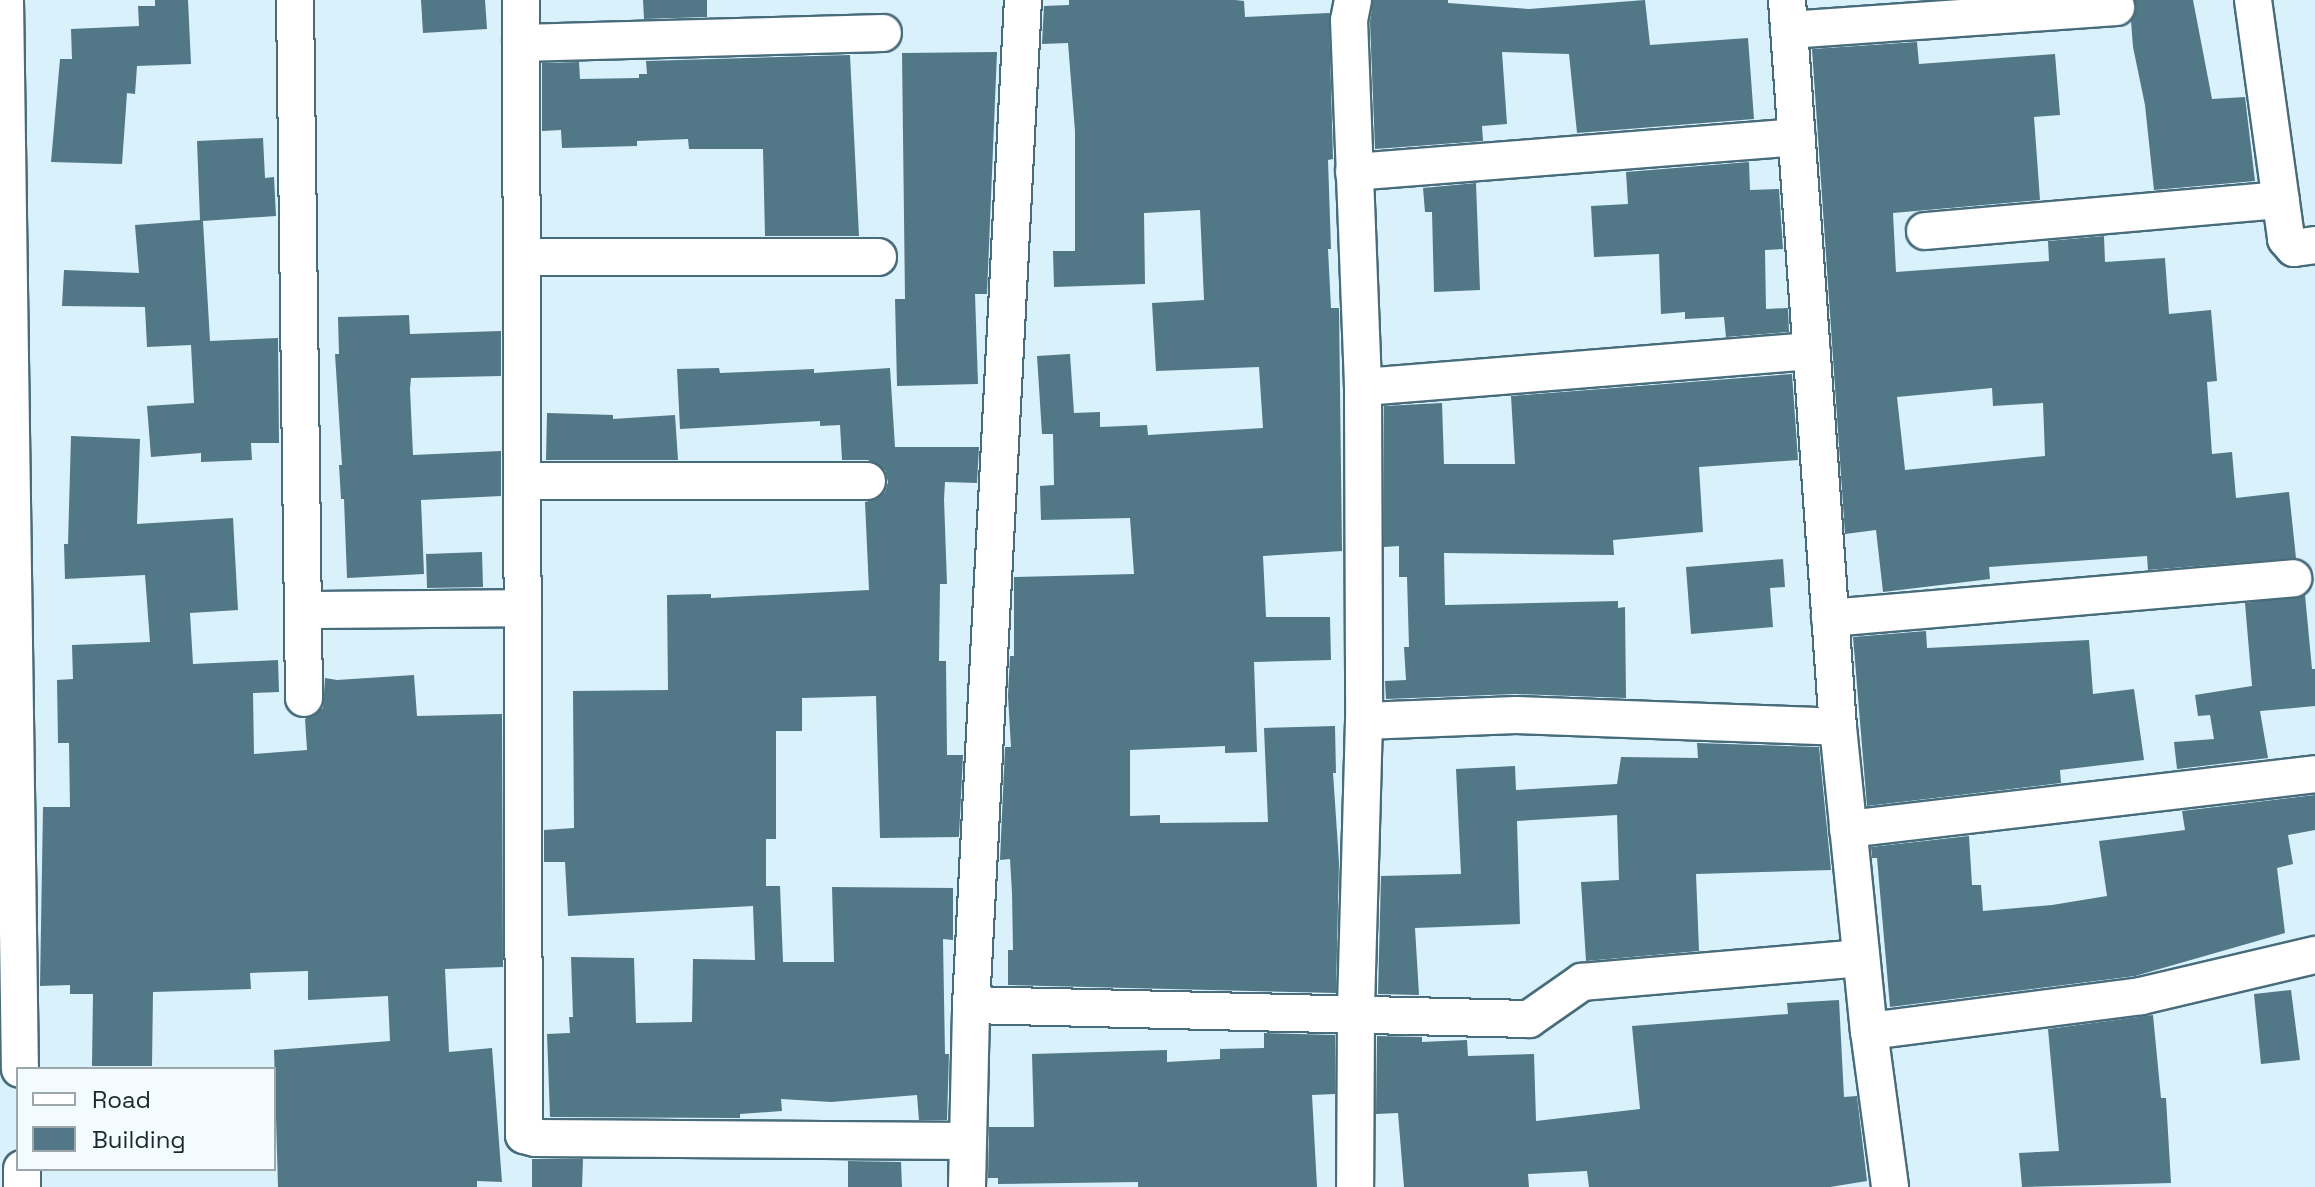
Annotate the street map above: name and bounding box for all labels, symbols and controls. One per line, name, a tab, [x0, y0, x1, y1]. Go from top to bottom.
legend	[16, 1067, 276, 1171]
text: Road	[92, 1084, 151, 1115]
text: Building	[92, 1124, 186, 1155]

